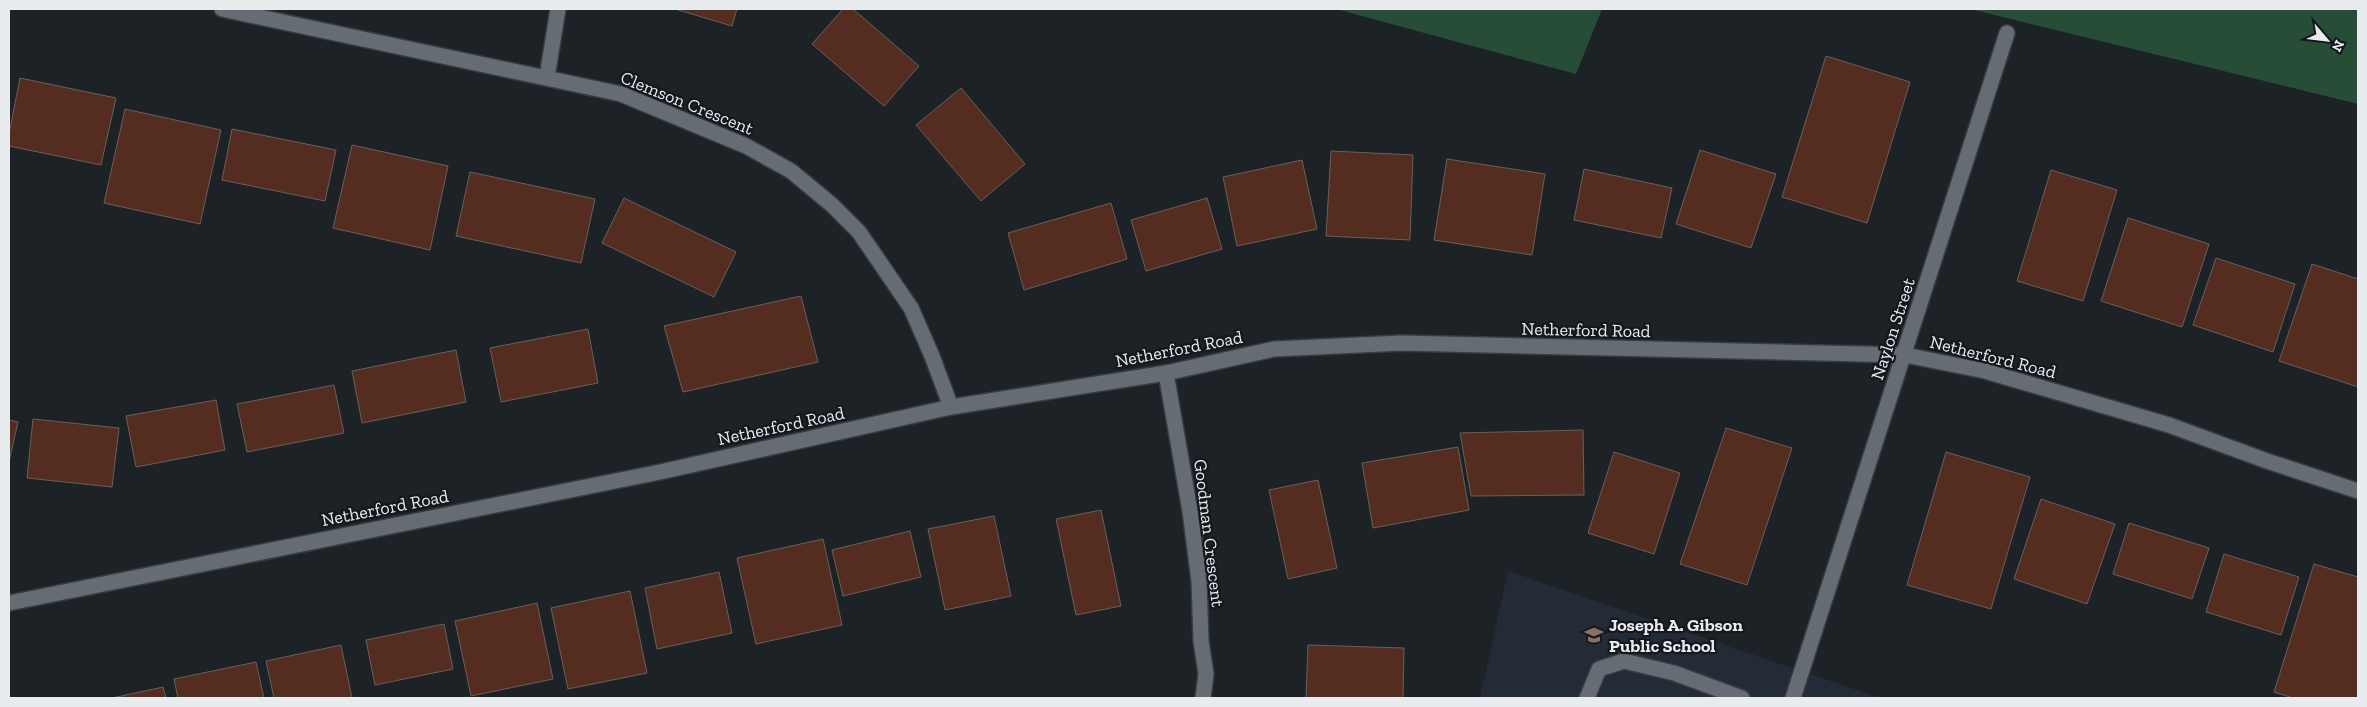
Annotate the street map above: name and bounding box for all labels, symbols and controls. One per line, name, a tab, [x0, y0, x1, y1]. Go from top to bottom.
north arrow	[2302, 15, 2352, 65]
text: N	[2328, 37, 2348, 55]
street label: Clemson Crescent	[617, 66, 757, 140]
street label: Naylon Street	[1866, 275, 1920, 383]
street label: Netherford Road	[1521, 318, 1651, 342]
street label: Netherford Road	[1113, 326, 1245, 372]
street label: Netherford Road	[1928, 331, 2058, 383]
street label: Netherford Road	[716, 402, 847, 450]
street label: Goodman Crescent	[1189, 458, 1229, 608]
street label: Netherford Road	[319, 485, 451, 531]
place label: Joseph A. Gibson Public School	[1609, 614, 1743, 657]
school or university icon: Joseph A. Gibson Public School	[1583, 624, 1605, 646]

